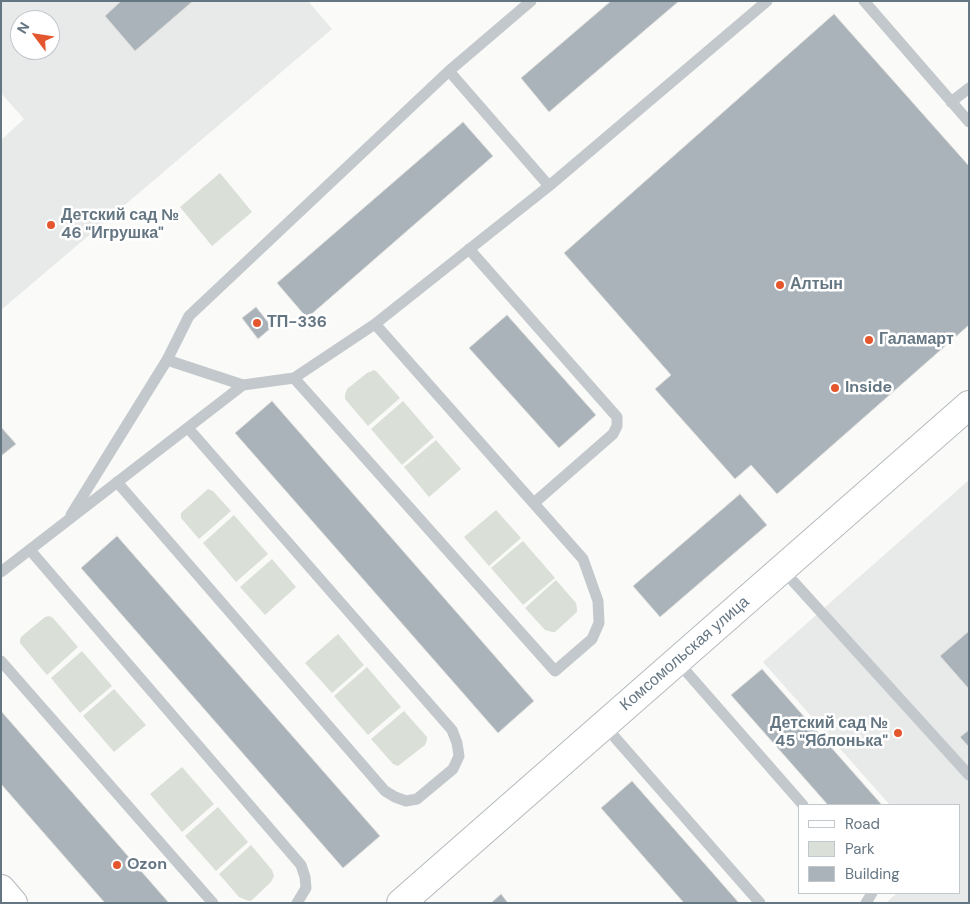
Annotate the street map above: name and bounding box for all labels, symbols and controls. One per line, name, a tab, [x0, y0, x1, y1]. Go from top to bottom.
north arrow	[10, 10, 60, 60]
text: N	[13, 19, 33, 37]
place label: Детский сад № 46 "Игрушка"	[61, 206, 179, 244]
marker: Детский сад № 46 "Игрушка"	[45, 219, 57, 231]
place label: Алтын	[790, 275, 843, 295]
marker: Алтын	[774, 279, 786, 291]
place label: ТП-336	[267, 313, 327, 333]
marker: ТП-336	[251, 317, 263, 329]
place label: Галамарт	[879, 330, 954, 350]
marker: Галамарт	[863, 334, 875, 346]
place label: Inside	[845, 378, 892, 398]
marker: Inside	[829, 382, 841, 394]
street label: Комсомольская улица	[617, 593, 753, 715]
place label: Детский сад № 45 "Яблонька"	[770, 714, 888, 752]
marker: Детский сад № 45 "Яблонька"	[892, 727, 904, 739]
legend	[798, 804, 960, 894]
text: Road	[845, 814, 880, 834]
text: Park	[845, 839, 875, 859]
place label: Ozon	[127, 855, 167, 875]
marker: Ozon	[111, 859, 123, 871]
text: Building	[845, 864, 900, 884]

